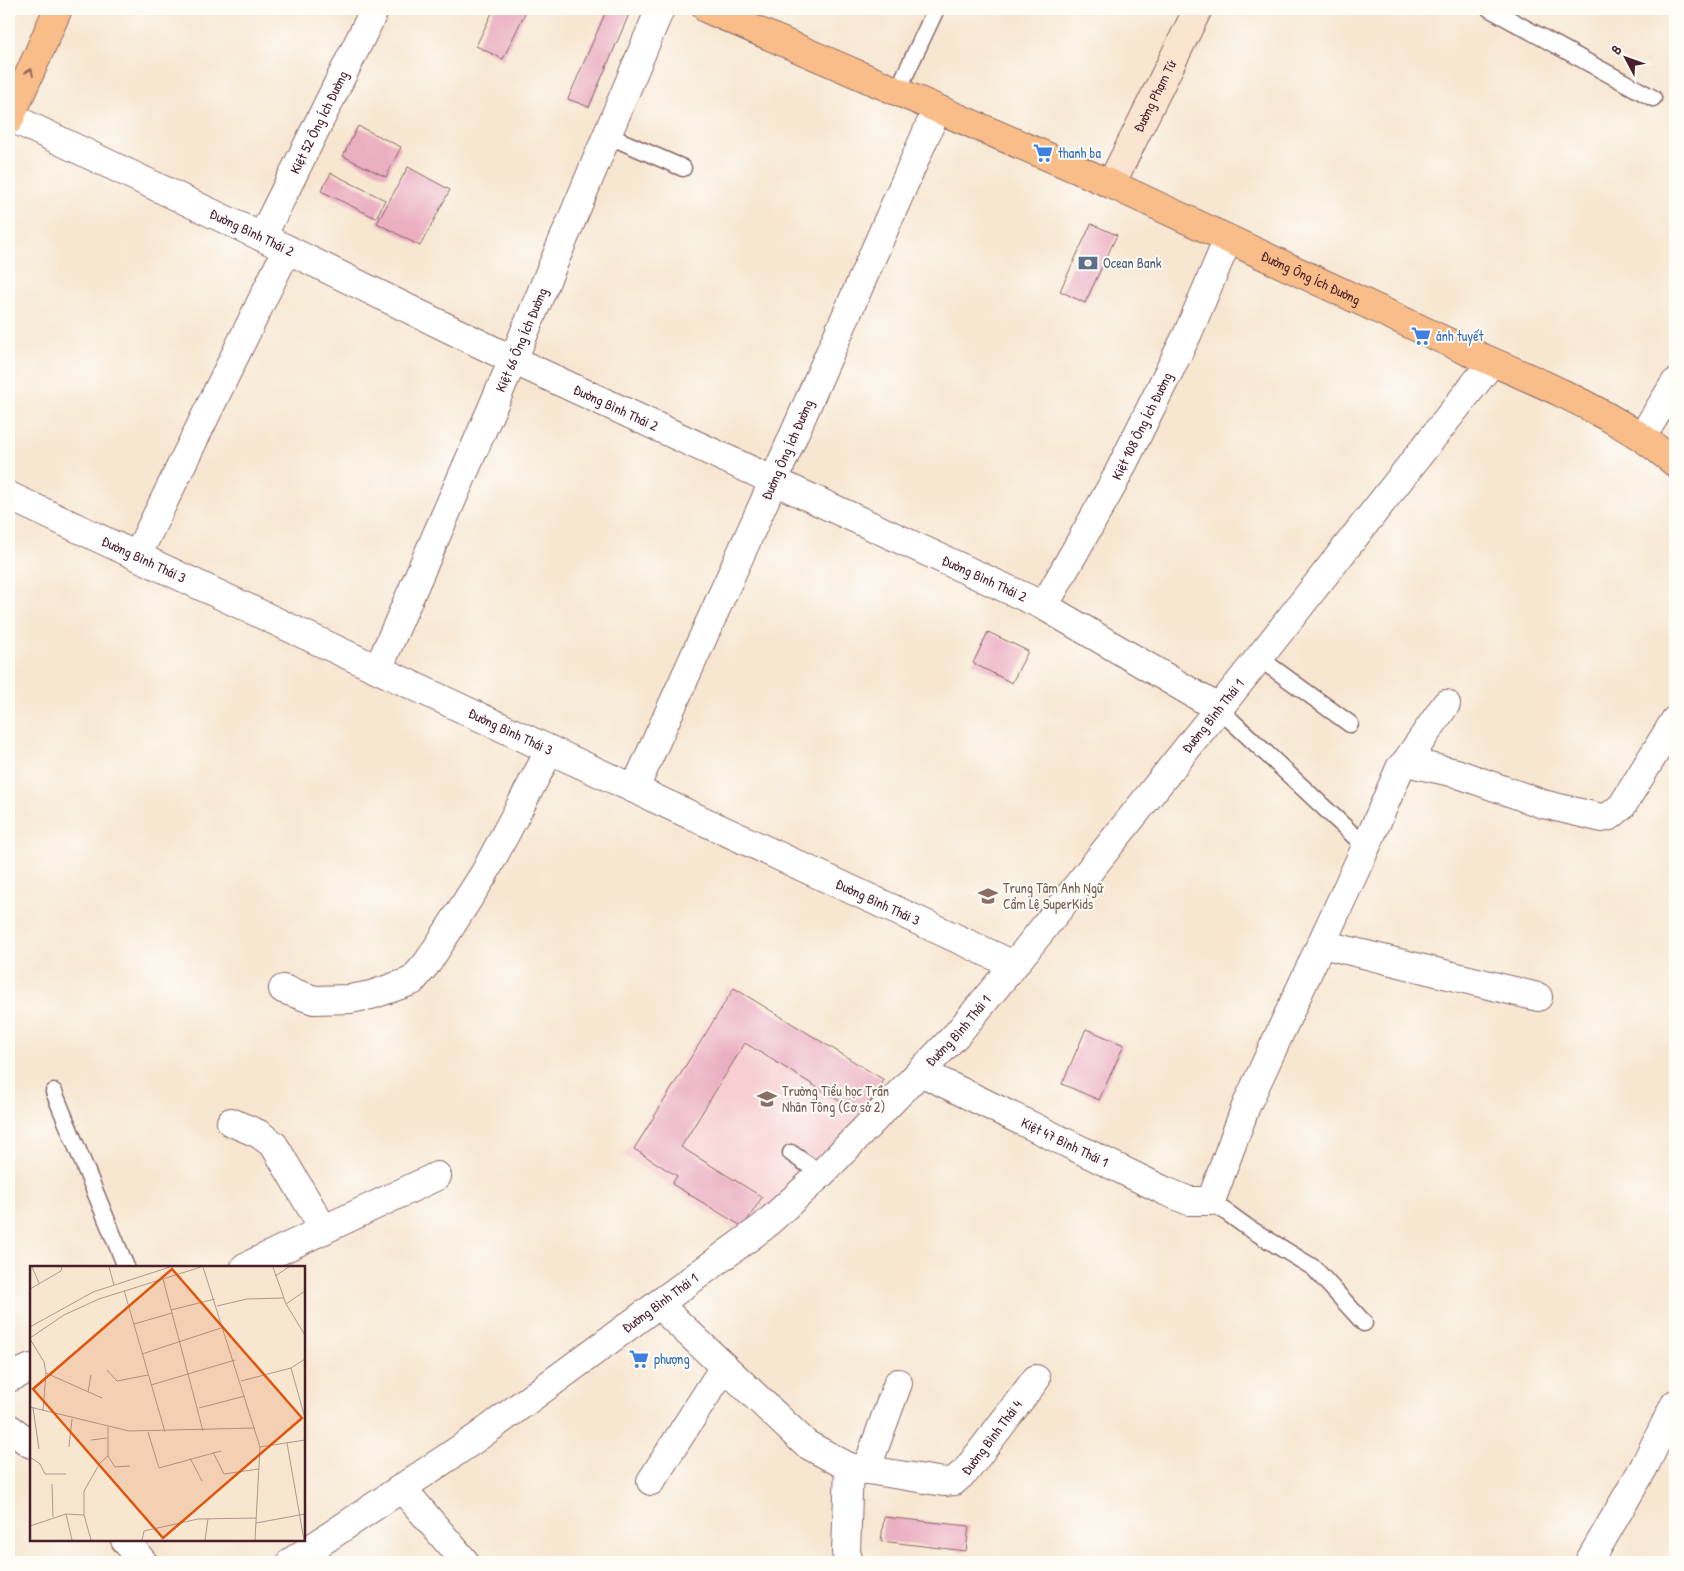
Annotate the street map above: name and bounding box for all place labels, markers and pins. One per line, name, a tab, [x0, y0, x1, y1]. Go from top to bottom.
supermarket icon: thanh ba	[1032, 142, 1054, 164]
place label: thanh ba	[1058, 143, 1101, 162]
bank icon: Ocean Bank	[1077, 252, 1099, 274]
place label: Ocean Bank	[1103, 253, 1162, 272]
supermarket icon: ánh tuyết	[1410, 325, 1432, 347]
place label: ánh tuyết	[1436, 326, 1484, 346]
place label: Trung Tâm Anh Ngữ Cẩm Lệ SuperKids	[1003, 878, 1104, 914]
school or university icon: Trung Tâm Anh Ngữ Cẩm Lệ SuperKids	[977, 885, 999, 907]
place label: Trường Tiểu học Trần Nhân Tông (Cơ sở 2)	[782, 1081, 889, 1117]
school or university icon: Trường Tiểu học Trần Nhân Tông (Cơ sở 2)	[756, 1088, 778, 1110]
supermarket icon: phượng	[628, 1348, 650, 1370]
place label: phượng	[654, 1349, 690, 1369]

